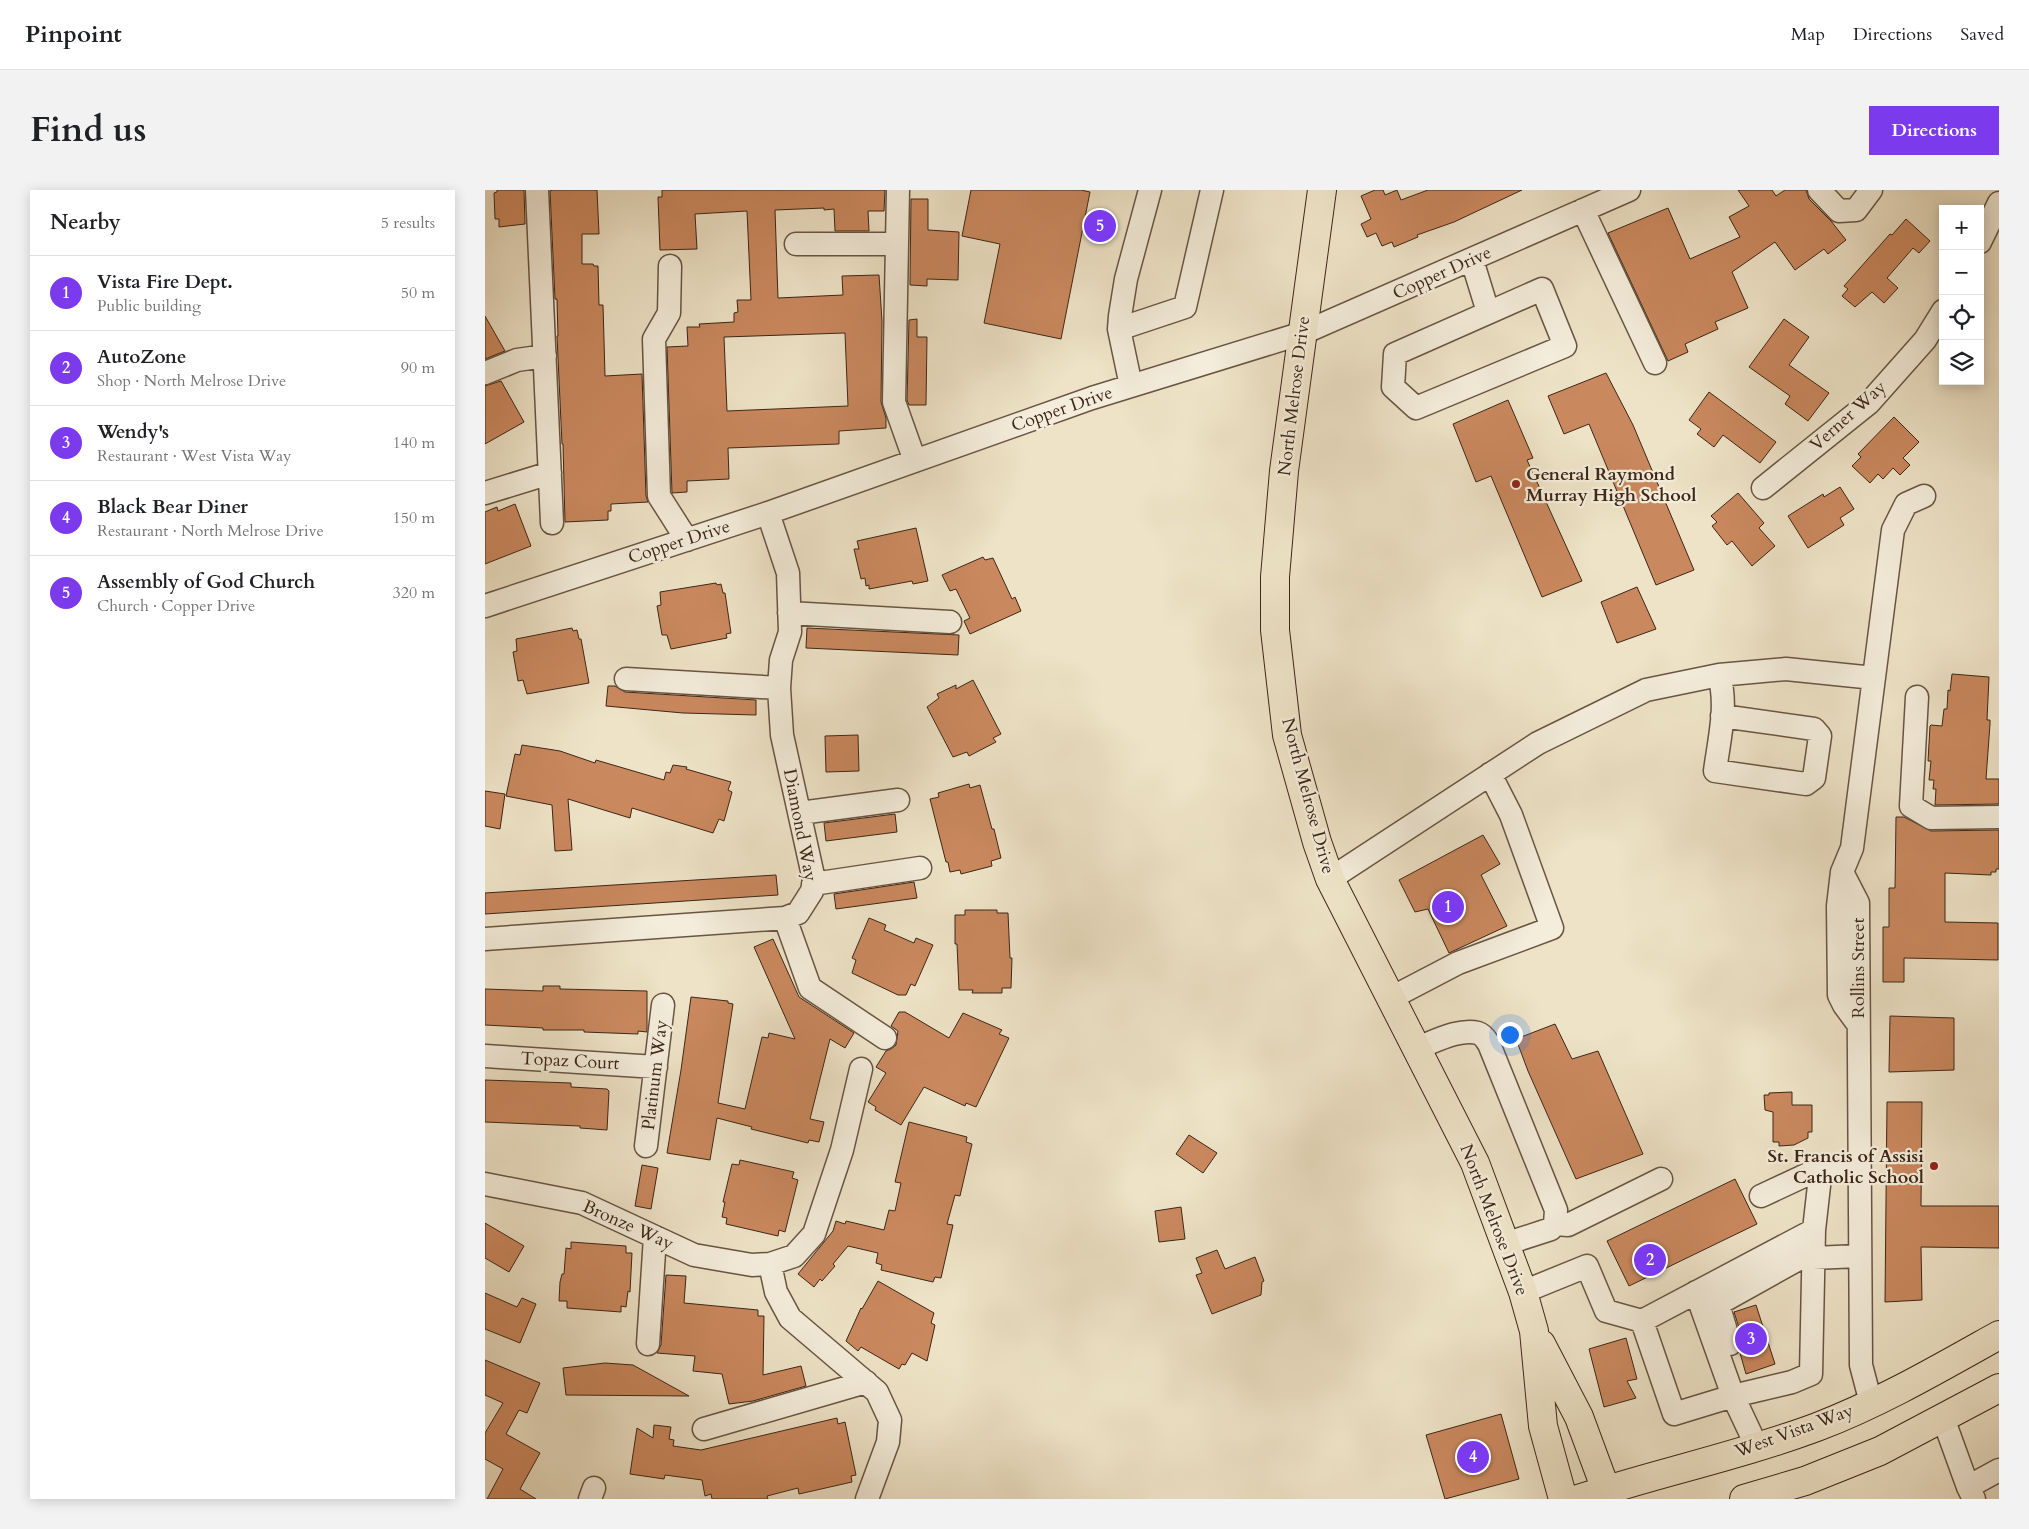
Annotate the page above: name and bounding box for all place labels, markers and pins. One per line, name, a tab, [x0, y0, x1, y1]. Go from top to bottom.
pin: 5	[1084, 207, 1116, 245]
place label: General Raymond Murray High School	[1526, 462, 1697, 508]
marker: General Raymond Murray High School	[1510, 478, 1522, 490]
pin: 1	[1432, 888, 1464, 926]
place label: St. Francis of Assisi Catholic School	[1768, 1144, 1924, 1190]
marker: St. Francis of Assisi Catholic School	[1928, 1160, 1940, 1172]
pin: 2	[1634, 1241, 1666, 1279]
pin: 3	[1735, 1320, 1767, 1358]
pin: 4	[1457, 1438, 1489, 1476]

